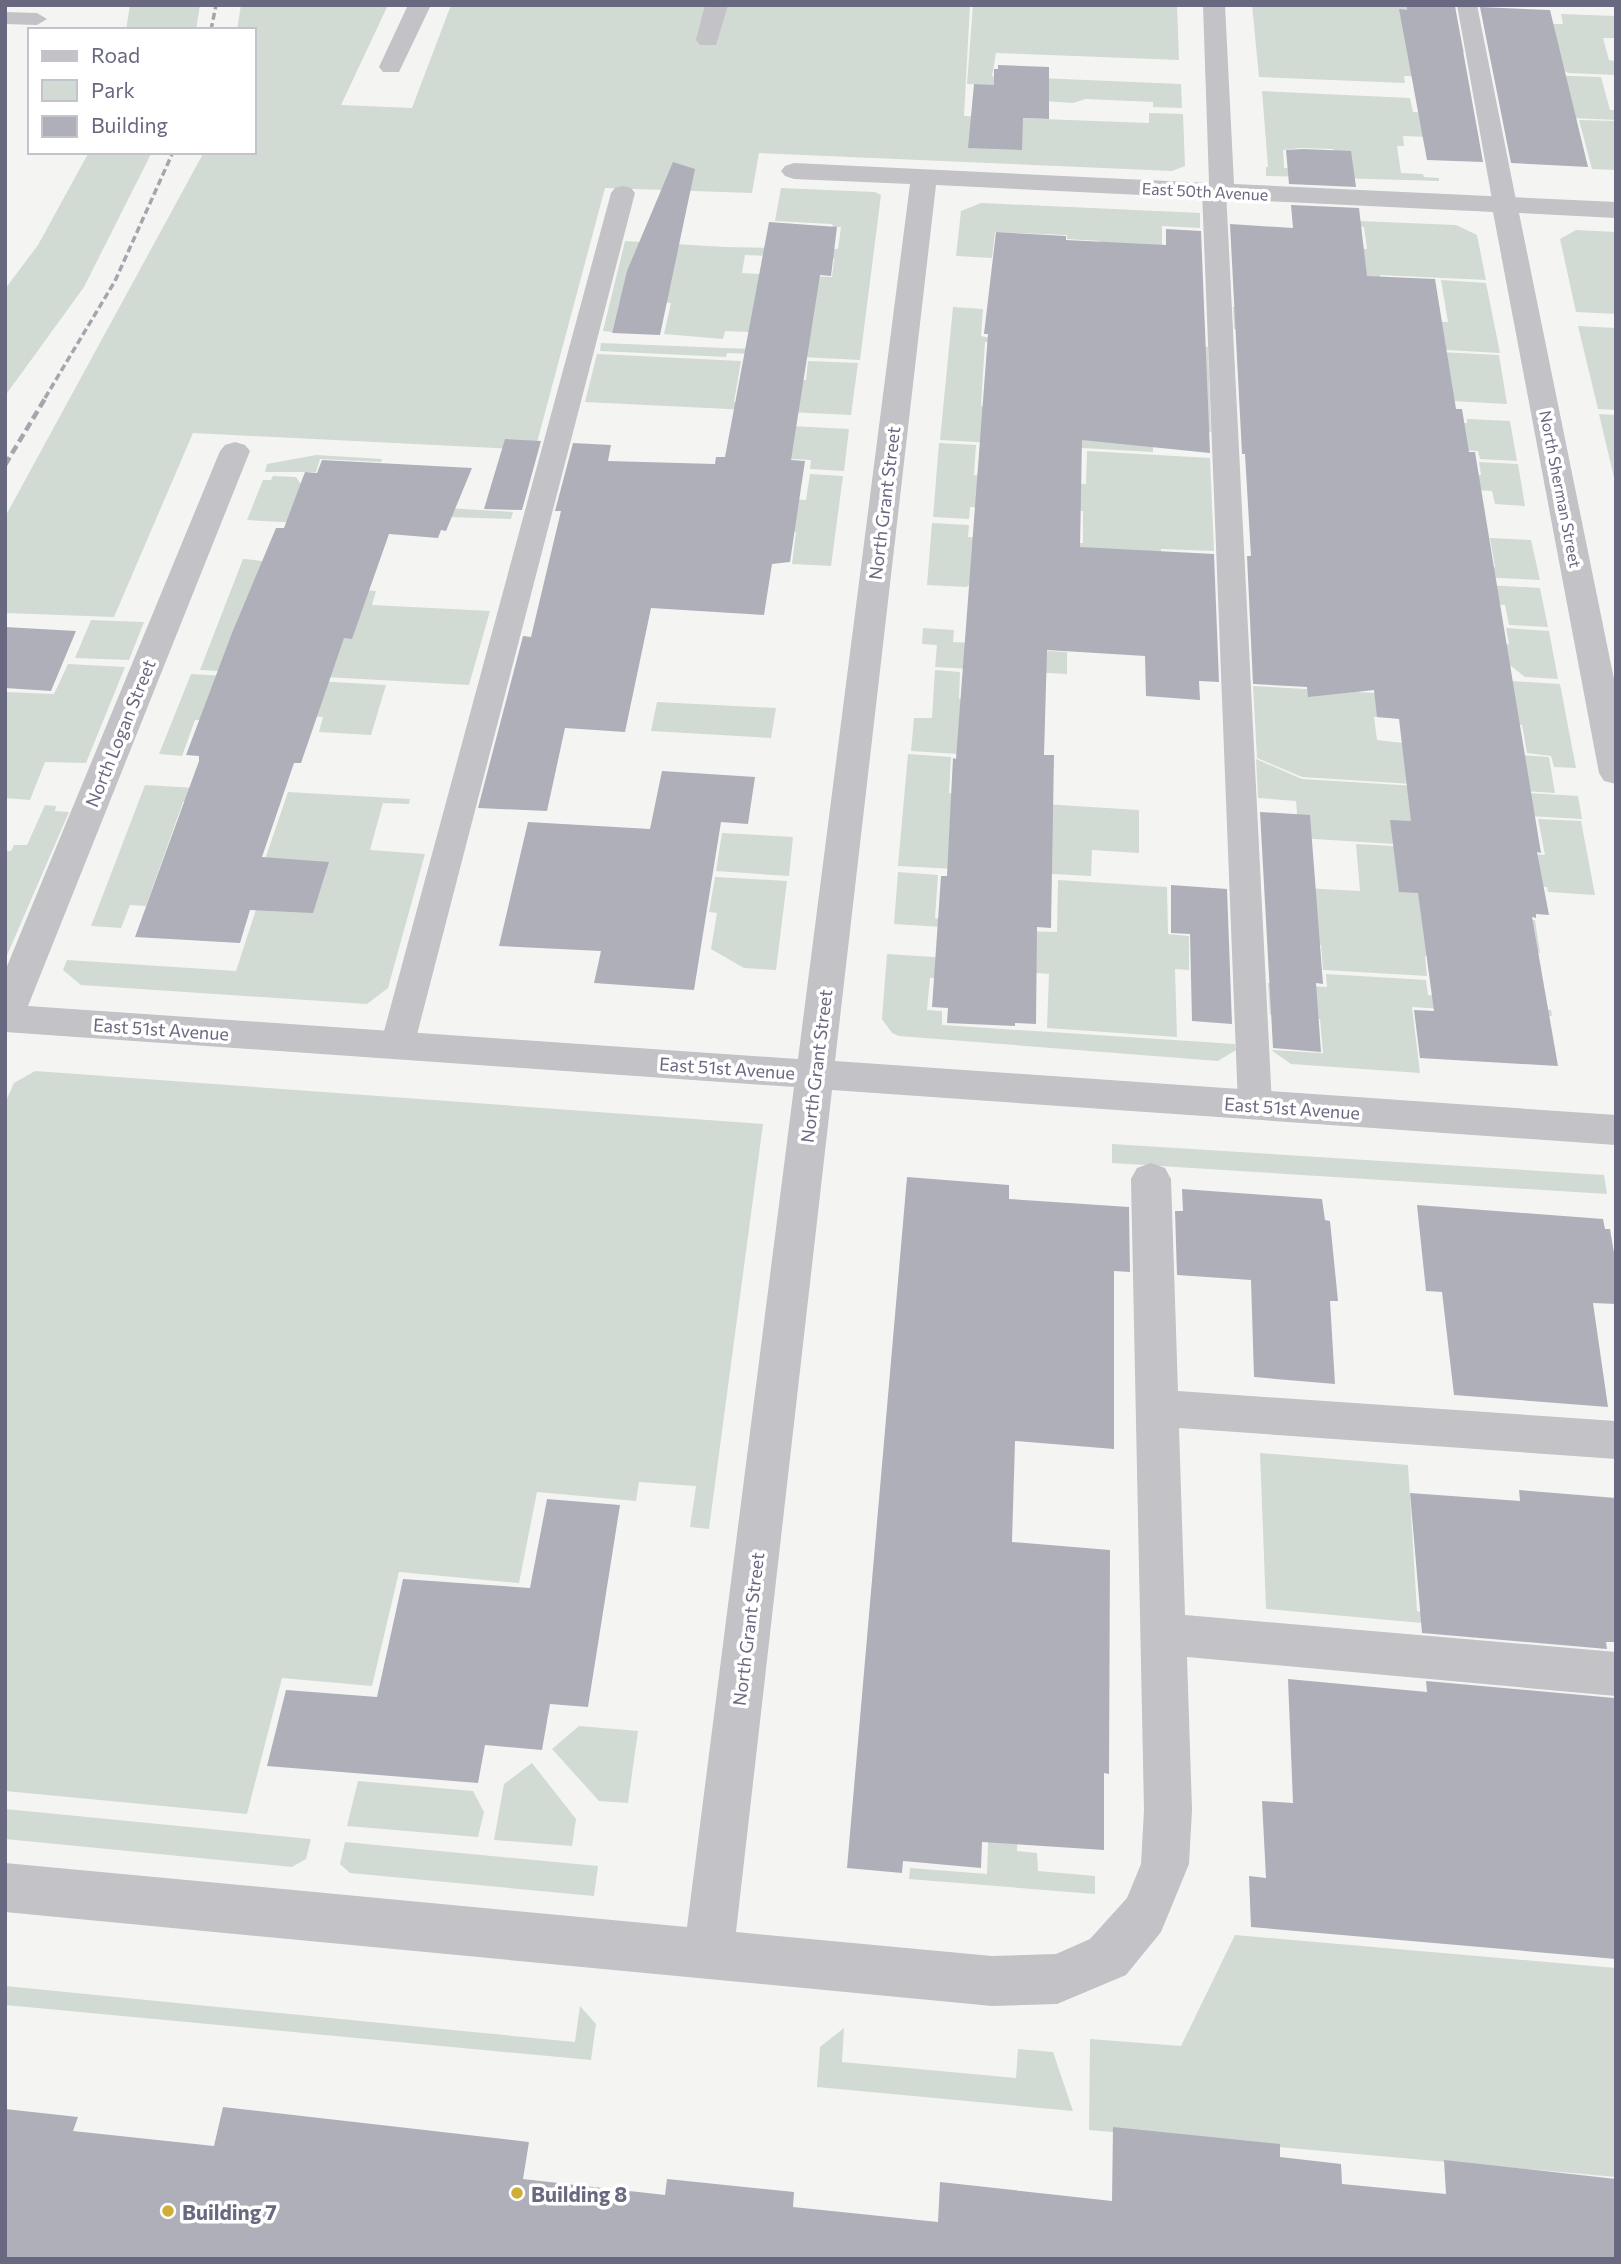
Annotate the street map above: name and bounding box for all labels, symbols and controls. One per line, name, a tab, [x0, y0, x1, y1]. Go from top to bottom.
legend	[28, 28, 256, 154]
text: Road	[91, 42, 140, 67]
text: Park	[91, 77, 135, 102]
text: Building	[91, 112, 168, 137]
street label: East 50th Avenue	[1141, 178, 1269, 204]
street label: North Sherman Street	[1536, 409, 1586, 570]
street label: North Grant Street	[864, 425, 904, 581]
street label: North Logan Street	[80, 656, 160, 810]
street label: North Grant Street	[796, 988, 836, 1144]
street label: East 51st Avenue	[92, 1013, 230, 1045]
street label: East 51st Avenue	[658, 1052, 796, 1084]
street label: East 51st Avenue	[1223, 1092, 1361, 1124]
street label: North Grant Street	[728, 1551, 768, 1707]
place label: Building 8	[531, 2181, 627, 2206]
marker: Building 8	[509, 2185, 525, 2201]
place label: Building 7	[182, 2199, 277, 2224]
marker: Building 7	[160, 2203, 176, 2219]

